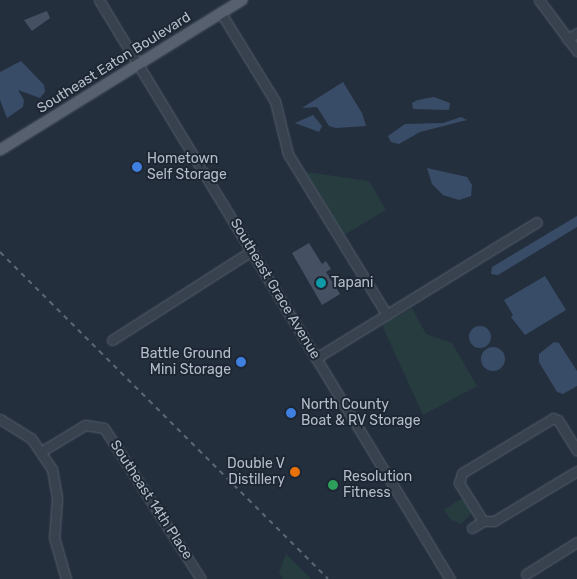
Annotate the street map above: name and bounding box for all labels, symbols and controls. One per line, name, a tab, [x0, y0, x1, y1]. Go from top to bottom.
street label: Southeast Eaton Boulevard	[34, 9, 194, 117]
place label: Hometown Self Storage	[147, 151, 227, 184]
marker: Hometown Self Storage	[131, 161, 143, 173]
street label: Southeast Grace Avenue	[226, 216, 324, 362]
place label: Tapani	[331, 275, 373, 291]
marker: Tapani	[315, 277, 327, 289]
place label: Battle Ground Mini Storage	[140, 346, 231, 378]
marker: Battle Ground Mini Storage	[235, 356, 247, 368]
place label: North County Boat & RV Storage	[301, 397, 421, 430]
marker: North County Boat & RV Storage	[285, 407, 297, 419]
street label: Southeast 14th Place	[106, 437, 196, 563]
place label: Double V Distillery	[227, 456, 285, 488]
marker: Double V Distillery	[289, 466, 301, 478]
place label: Resolution Fitness	[343, 469, 412, 502]
marker: Resolution Fitness	[327, 479, 339, 491]

